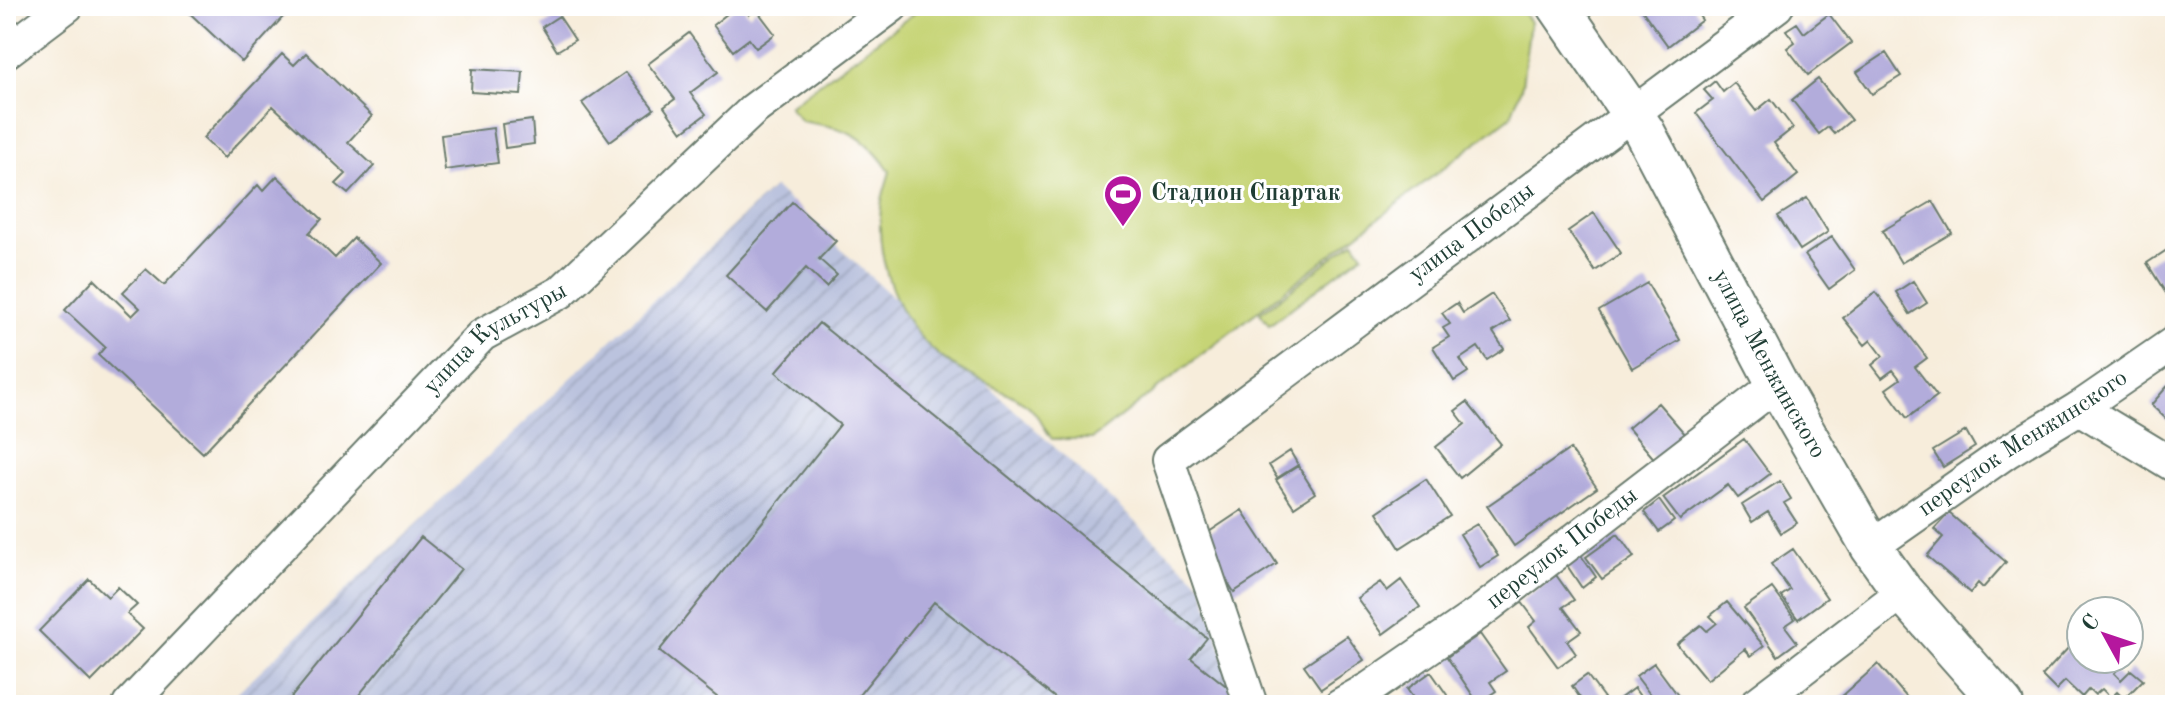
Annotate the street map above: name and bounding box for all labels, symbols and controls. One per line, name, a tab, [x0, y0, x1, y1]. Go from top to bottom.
sports icon: Стадион Спартак	[1102, 173, 1144, 228]
street label: улица Победы	[1405, 179, 1539, 288]
place label: Стадион Спартак	[1151, 182, 1341, 206]
street label: улица Менжинского	[1707, 266, 1829, 463]
street label: улица Культуры	[420, 279, 571, 400]
street label: переулок Менжинского	[1914, 366, 2132, 522]
street label: переулок Победы	[1482, 484, 1642, 614]
north arrow	[2065, 595, 2145, 675]
text: С	[2078, 611, 2104, 636]

